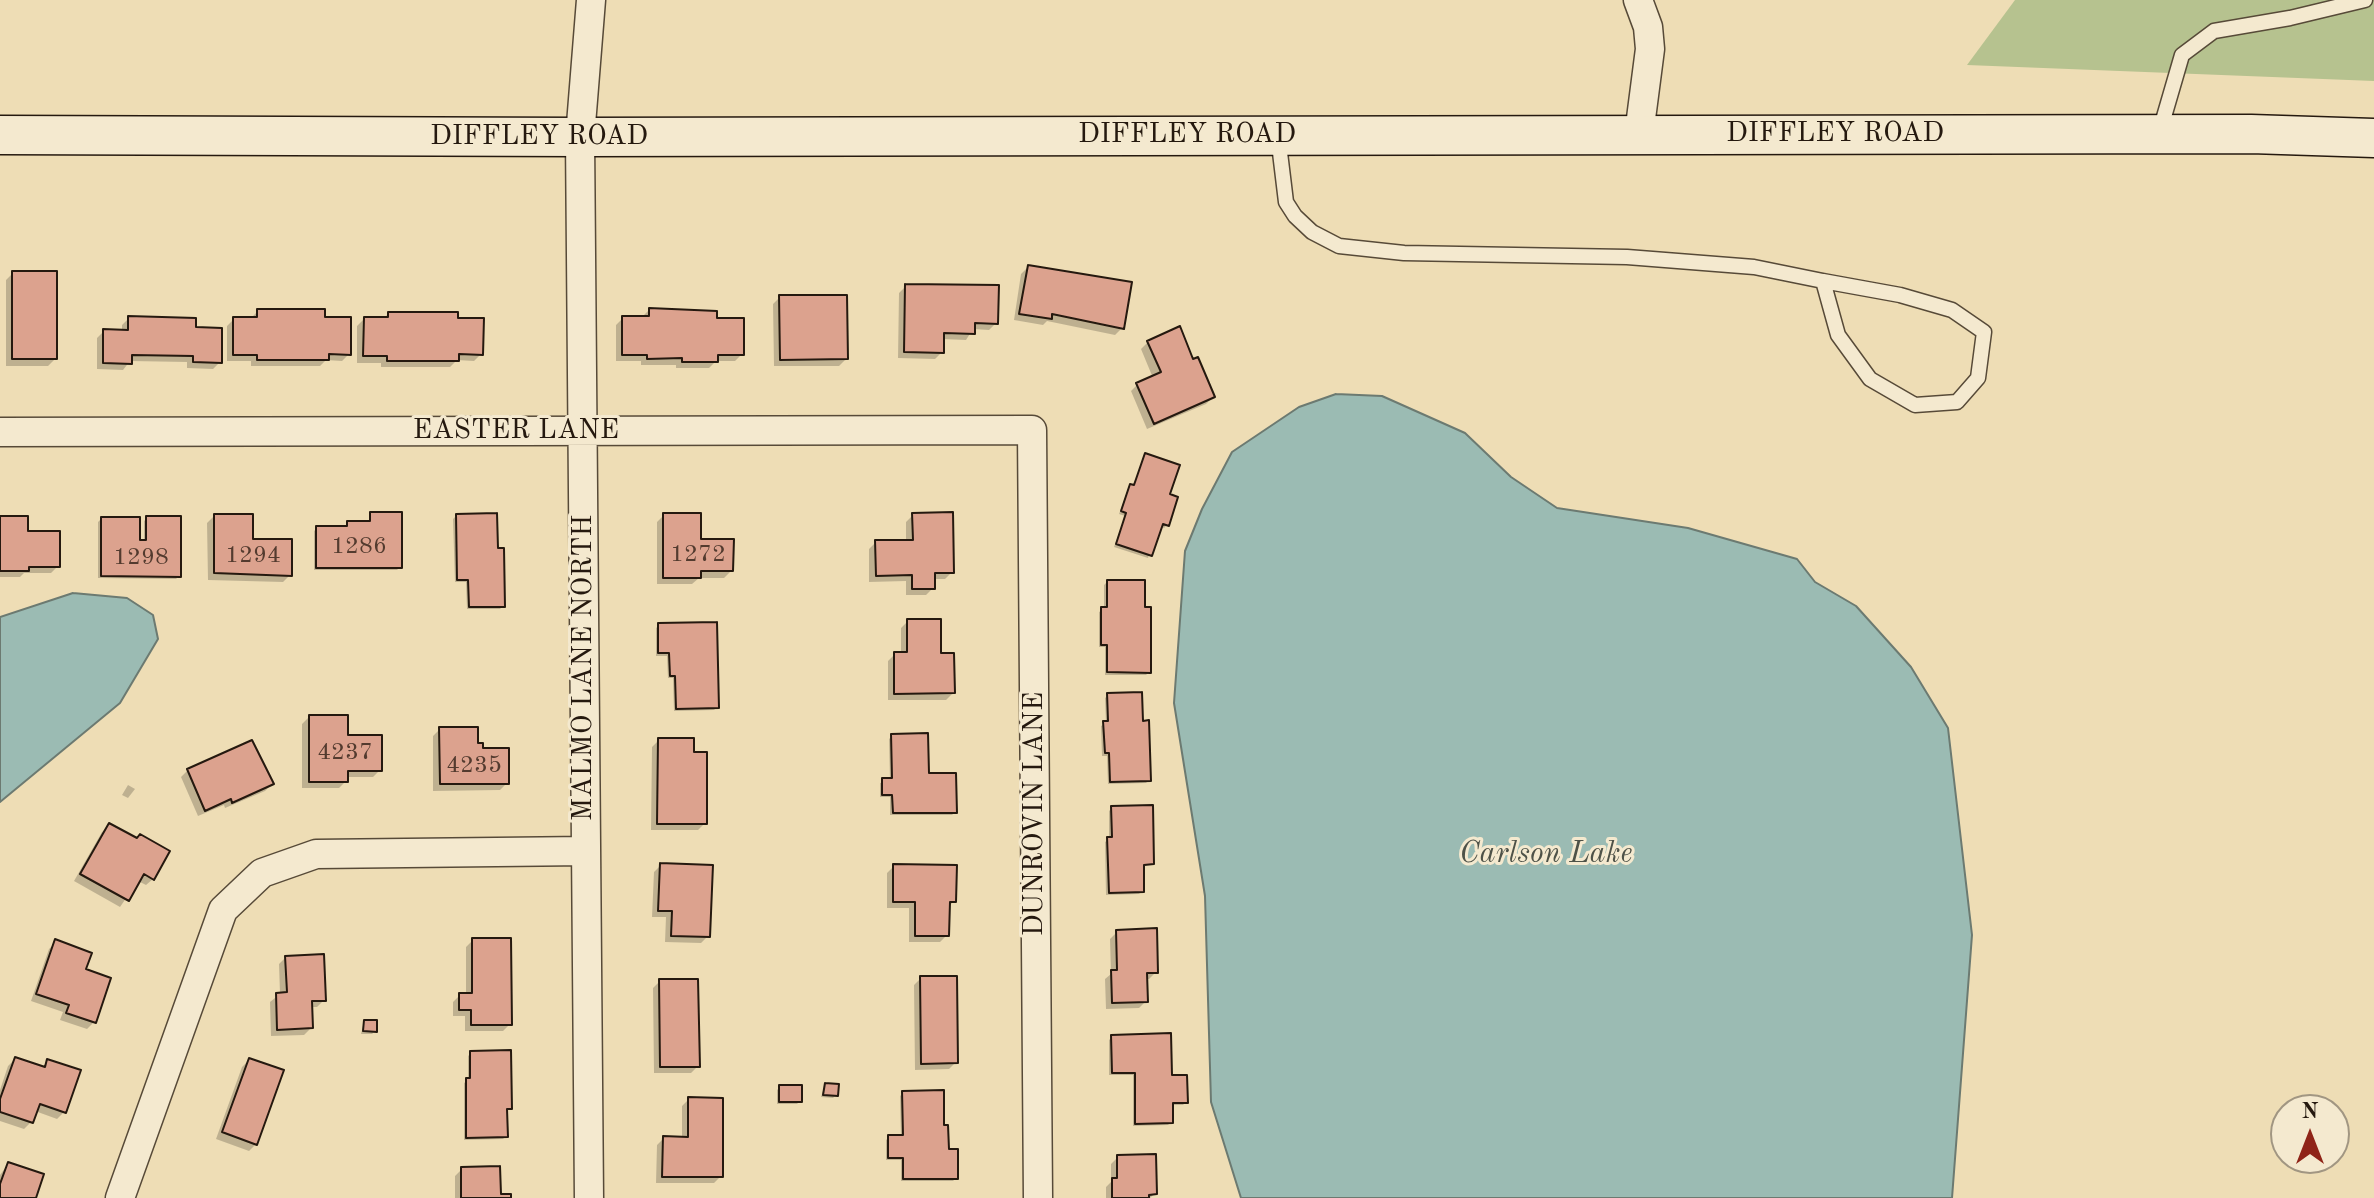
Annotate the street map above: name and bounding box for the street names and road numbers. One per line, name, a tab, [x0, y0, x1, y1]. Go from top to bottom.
street label: DIFFLEY ROAD	[1726, 117, 1944, 151]
street label: DIFFLEY ROAD	[1078, 118, 1296, 152]
street label: DIFFLEY ROAD	[430, 120, 648, 154]
street label: EASTER LANE	[413, 414, 619, 448]
street label: MALMO LANE NORTH	[567, 515, 601, 821]
street label: DUNROVIN LANE	[1018, 692, 1052, 936]

